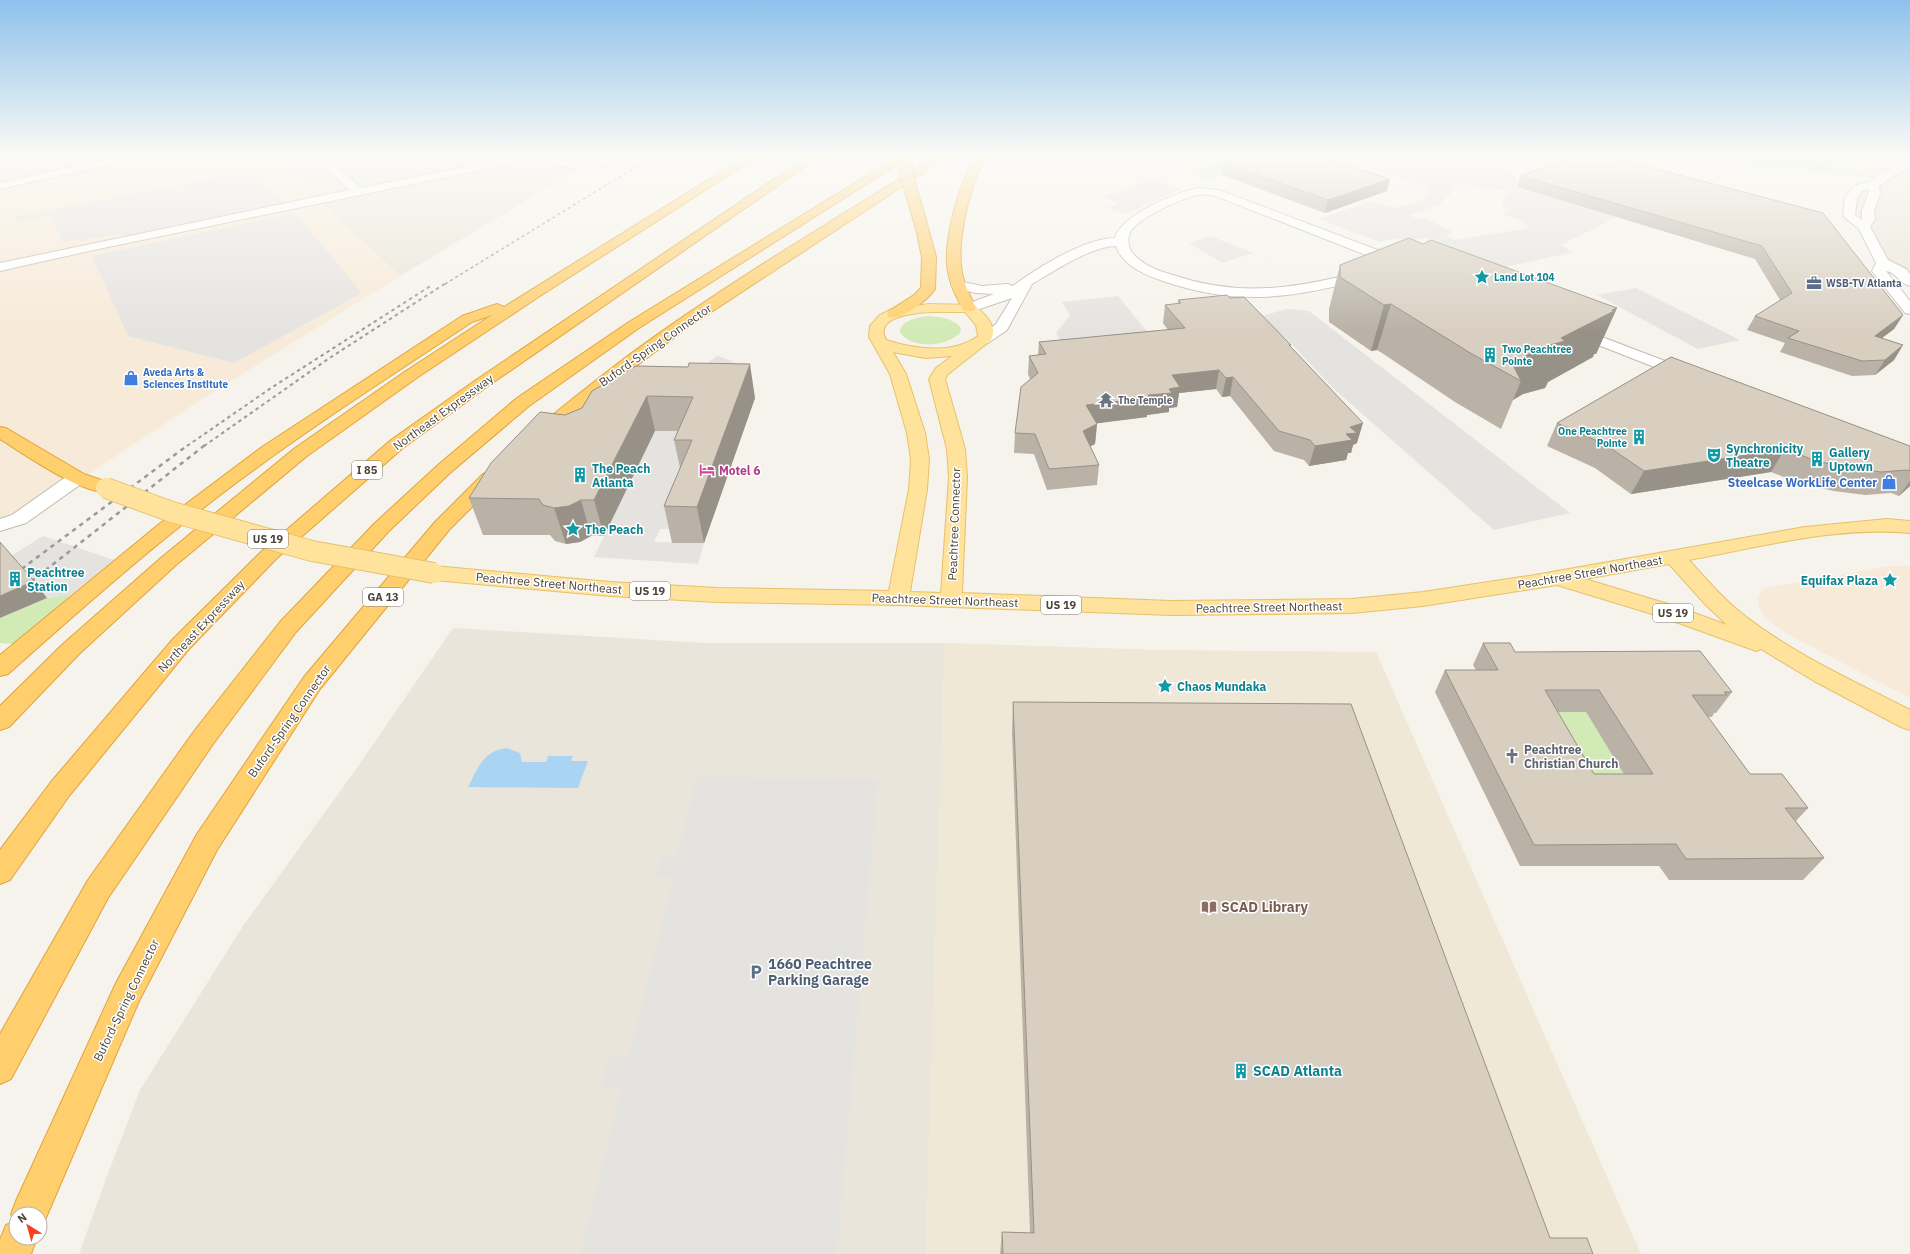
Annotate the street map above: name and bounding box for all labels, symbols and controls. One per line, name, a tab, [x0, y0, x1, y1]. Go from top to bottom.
place icon: Land Lot 104	[1473, 268, 1491, 286]
place label: Land Lot 104	[1494, 271, 1554, 284]
office icon: WSB-TV Atlanta	[1805, 274, 1823, 292]
place label: WSB-TV Atlanta	[1826, 277, 1902, 290]
street label: Buford-Spring Connector	[596, 300, 715, 390]
place label: Two Peachtree Pointe	[1502, 343, 1572, 368]
building icon: Two Peachtree Pointe	[1481, 346, 1499, 364]
place label: Aveda Arts & Sciences Institute	[143, 366, 228, 391]
shop icon: Aveda Arts & Sciences Institute	[122, 369, 140, 387]
street label: Northeast Expressway	[390, 371, 496, 453]
temple icon: The Temple	[1097, 391, 1115, 409]
place label: The Temple	[1118, 394, 1173, 407]
place label: One Peachtree Pointe	[1558, 425, 1627, 450]
building icon: One Peachtree Pointe	[1630, 428, 1648, 446]
place label: Synchronicity Theatre	[1726, 441, 1804, 470]
place label: Gallery Uptown	[1829, 445, 1873, 474]
theatre icon: Synchronicity Theatre	[1705, 446, 1723, 464]
building icon: Gallery Uptown	[1808, 450, 1826, 468]
road number: I 85	[352, 461, 382, 479]
place label: The Peach Atlanta	[592, 461, 650, 490]
hotel icon: Motel 6	[698, 461, 716, 479]
place label: Motel 6	[719, 463, 760, 478]
building icon: The Peach Atlanta	[571, 466, 589, 484]
street label: Peachtree Connector	[945, 467, 963, 581]
shop icon: Steelcase WorkLife Center	[1880, 473, 1898, 491]
place label: Steelcase WorkLife Center	[1728, 475, 1877, 490]
place icon: The Peach	[564, 520, 582, 538]
place label: The Peach	[585, 522, 643, 537]
road number: US 19	[248, 530, 288, 548]
street label: Peachtree Street Northeast	[1516, 552, 1664, 592]
place label: Peachtree Station	[27, 565, 85, 594]
street label: Peachtree Street Northeast	[475, 569, 623, 597]
building icon: Peachtree Station	[6, 570, 24, 588]
place icon: Equifax Plaza	[1881, 571, 1899, 589]
place label: Equifax Plaza	[1801, 573, 1878, 588]
street label: Northeast Expressway	[154, 577, 248, 675]
road number: US 19	[630, 582, 670, 600]
road number: GA 13	[363, 588, 403, 606]
street label: Peachtree Street Northeast	[871, 590, 1019, 610]
road number: US 19	[1041, 596, 1081, 614]
street label: Peachtree Street Northeast	[1195, 598, 1343, 616]
road number: US 19	[1653, 604, 1693, 622]
street label: Buford-Spring Connector	[244, 661, 334, 780]
place icon: Chaos Mundaka	[1156, 677, 1174, 695]
place label: Chaos Mundaka	[1177, 679, 1267, 694]
place label: Peachtree Christian Church	[1524, 742, 1618, 771]
church icon: Peachtree Christian Church	[1503, 747, 1521, 765]
library icon: SCAD Library	[1200, 898, 1218, 916]
place label: SCAD Library	[1221, 898, 1309, 916]
street label: Buford-Spring Connector	[90, 936, 162, 1064]
place label: 1660 Peachtree Parking Garage	[768, 955, 872, 989]
parking icon: 1660 Peachtree Parking Garage	[747, 963, 765, 981]
building icon: SCAD Atlanta	[1232, 1062, 1250, 1080]
place label: SCAD Atlanta	[1253, 1062, 1342, 1080]
north arrow	[8, 1206, 48, 1246]
text: N	[15, 1210, 29, 1226]

